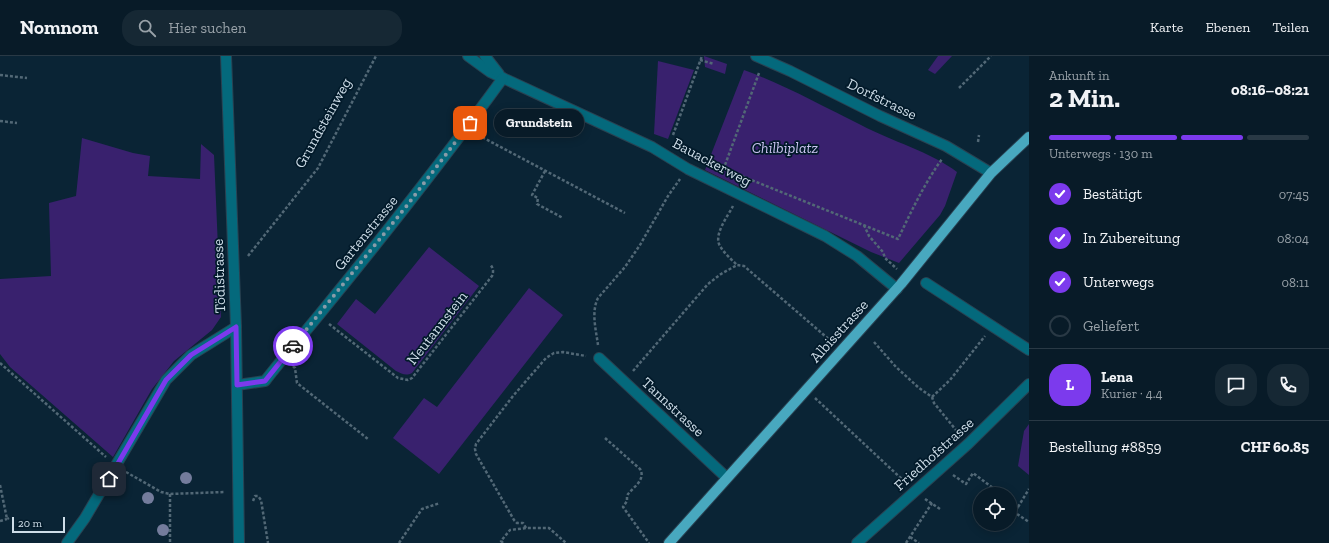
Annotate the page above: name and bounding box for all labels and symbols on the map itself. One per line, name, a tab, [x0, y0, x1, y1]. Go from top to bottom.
street label: Dorfstrasse	[844, 74, 920, 124]
street label: Grundsteinweg	[291, 75, 355, 171]
pin	[453, 106, 487, 140]
callout: Grundstein	[494, 109, 584, 137]
street label: Bauackerweg	[670, 134, 754, 190]
park label: Chilbiplatz	[752, 139, 819, 157]
street label: Gartenstrasse	[330, 192, 402, 274]
street label: Tödistrasse	[209, 239, 229, 313]
street label: Neutannstein	[403, 287, 471, 368]
street label: Albisstrasse	[806, 296, 872, 366]
courier	[273, 326, 313, 366]
street label: Tannstrasse	[638, 373, 708, 441]
street label: Friedhofstrasse	[890, 414, 978, 494]
pin	[92, 462, 126, 496]
scale bar	[12, 515, 65, 534]

